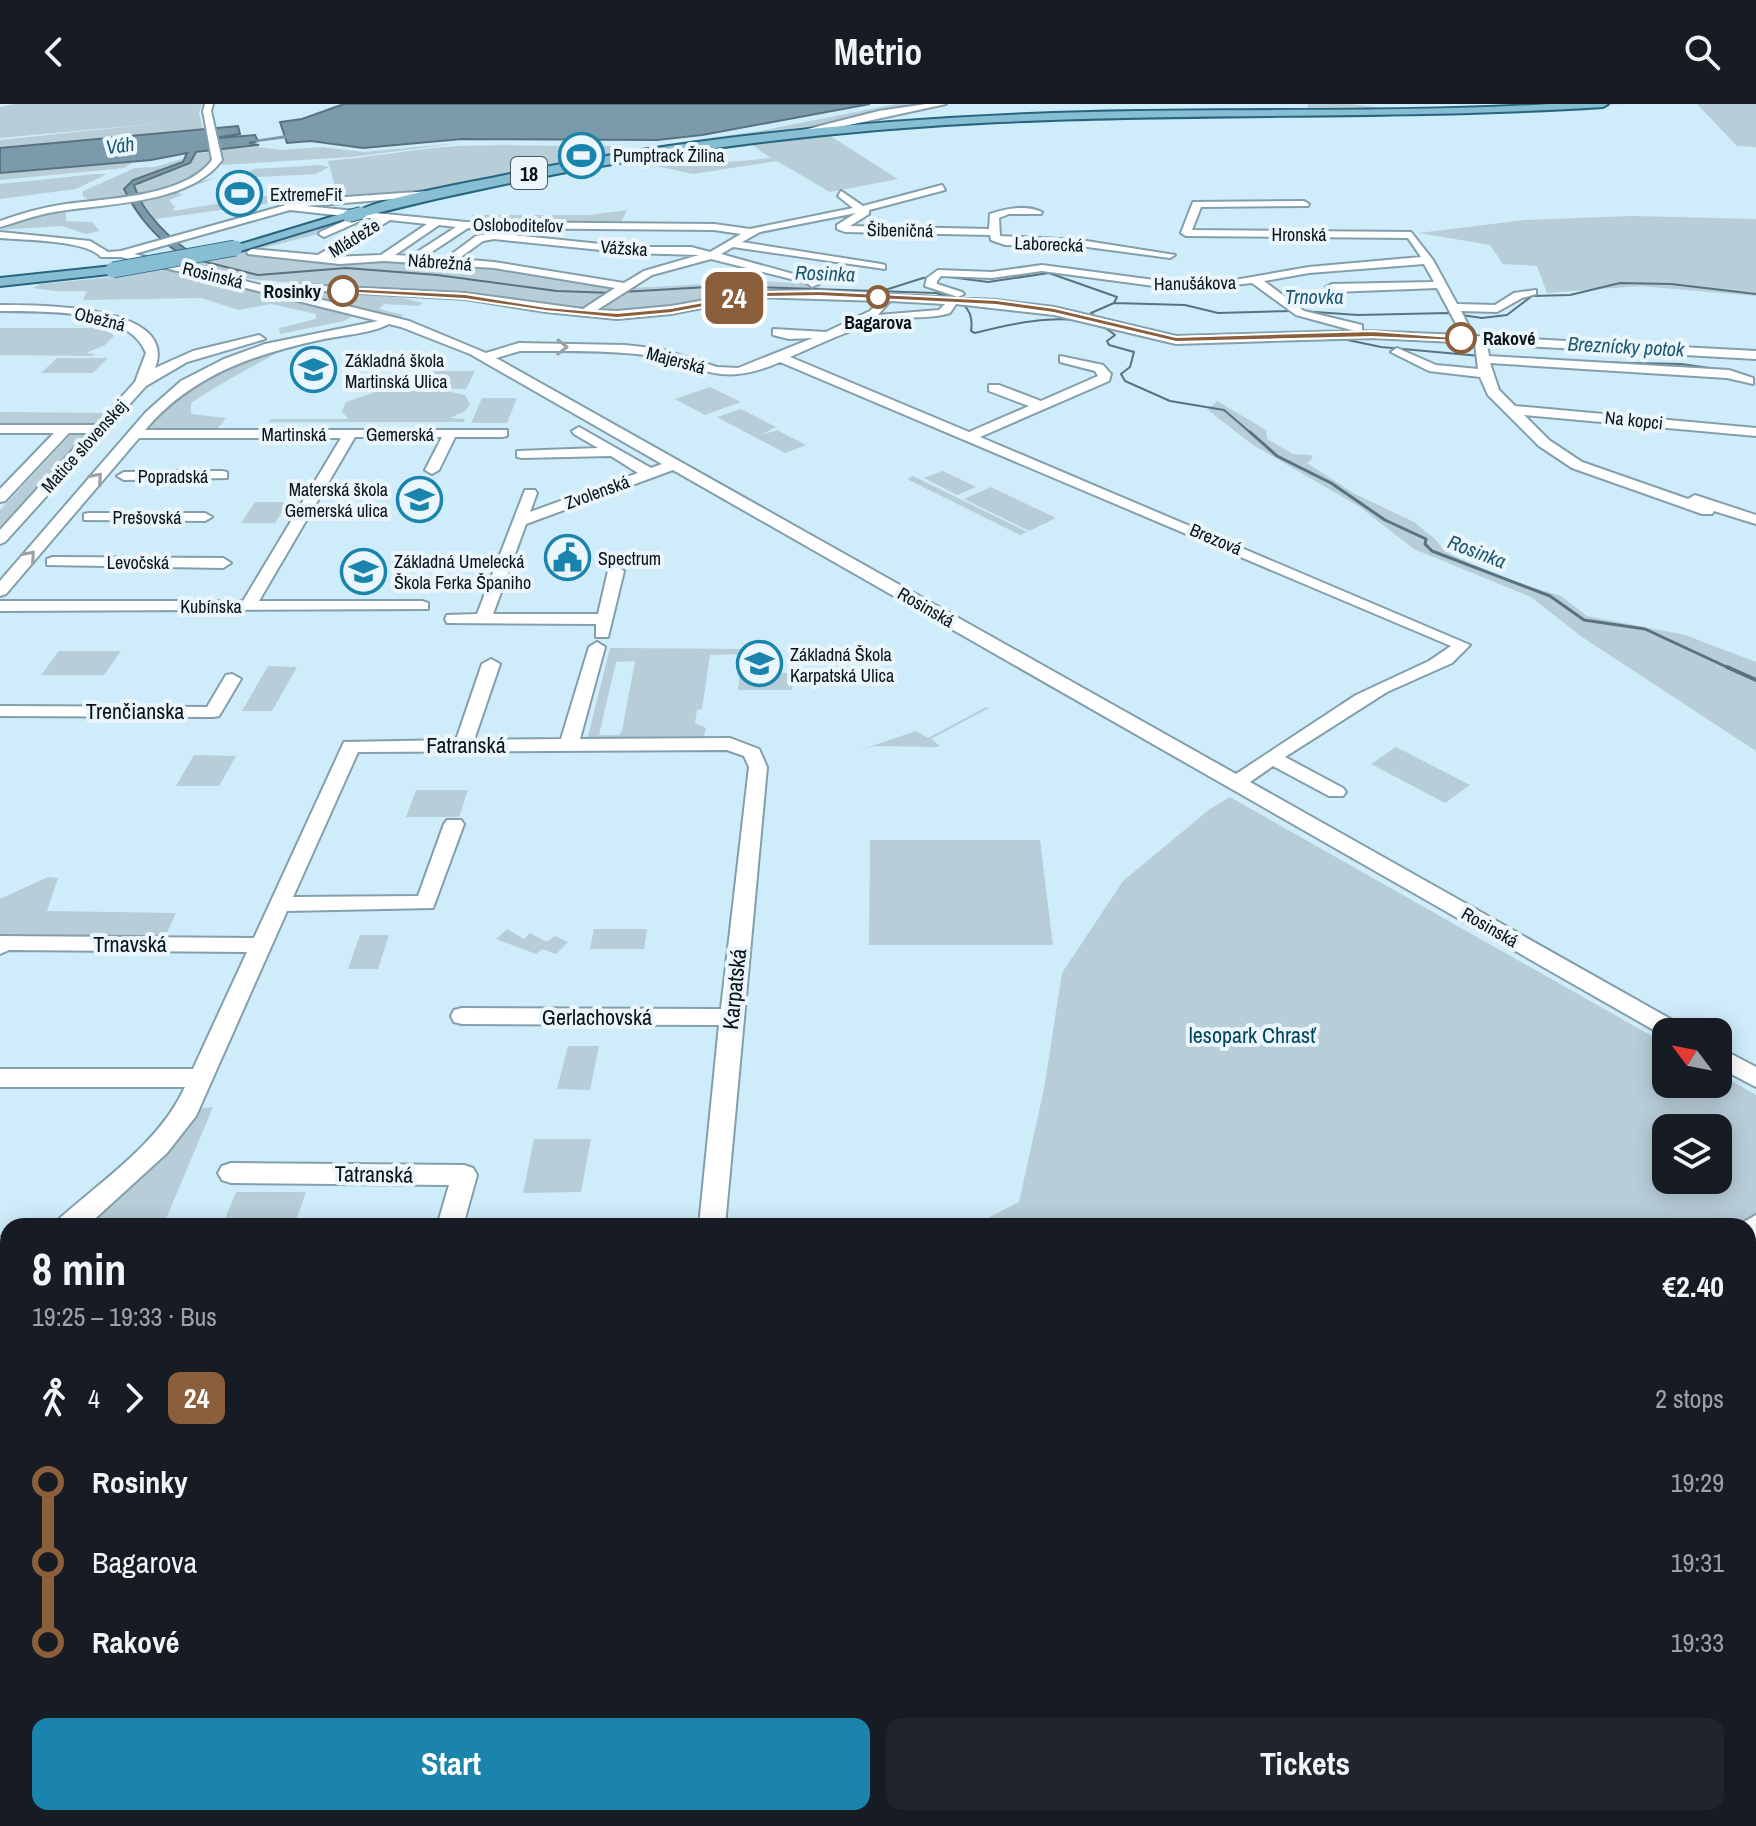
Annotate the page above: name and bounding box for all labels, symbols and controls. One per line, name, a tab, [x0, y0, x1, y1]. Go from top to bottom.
text: Metrio	[834, 28, 922, 76]
icon: back	[32, 30, 76, 74]
icon: search	[1680, 30, 1724, 74]
water label: Váh	[104, 130, 136, 160]
sports icon: Pumptrack Žilina	[558, 131, 606, 179]
place label: Pumptrack Žilina	[613, 143, 725, 168]
road number: 18	[511, 157, 547, 189]
sports icon: ExtremeFit	[215, 170, 263, 218]
place label: ExtremeFit	[270, 182, 342, 207]
street label: Osloboditeľov	[473, 212, 564, 238]
street label: Mládeže	[324, 213, 384, 263]
street label: Šibeničná	[867, 217, 933, 243]
street label: Hronská	[1272, 222, 1326, 247]
street label: Laborecká	[1014, 230, 1084, 258]
street label: Vážska	[600, 234, 648, 262]
street label: Nábrežná	[407, 247, 473, 277]
street label: Rosinská	[180, 255, 246, 295]
water label: Rosinka	[794, 258, 856, 288]
street label: Hanušákova	[1154, 270, 1236, 296]
line badge: 24	[698, 272, 770, 324]
marker: Rosinky	[328, 276, 358, 306]
place label: Rosinky	[264, 279, 322, 304]
text: 24	[721, 279, 747, 317]
water label: Trnovka	[1285, 283, 1343, 310]
marker: Bagarova	[867, 286, 889, 308]
street label: Obežná	[72, 301, 128, 337]
place label: Bagarova	[844, 310, 912, 335]
marker: Rakové	[1446, 323, 1476, 353]
place label: Rakové	[1483, 326, 1536, 351]
water label: Breznícky potok	[1567, 329, 1686, 363]
one-way arrow	[556, 338, 569, 355]
street label: Majerská	[644, 340, 708, 380]
school or university icon: Základná škola Martinská Ulica	[290, 346, 338, 394]
place label: Základná škola Martinská Ulica	[345, 348, 448, 394]
street label: Matice slovenskej	[35, 394, 133, 498]
street label: Na kopci	[1604, 405, 1664, 435]
street label: Martinská	[262, 422, 326, 447]
street label: Gemerská	[366, 422, 434, 447]
street label: Popradská	[138, 464, 208, 489]
street label: Zvolenská	[561, 469, 633, 515]
one-way arrow	[87, 472, 102, 487]
school or university icon: Materská škola Gemerská ulica	[395, 475, 443, 523]
place label: Materská škola Gemerská ulica	[285, 477, 388, 523]
street label: Prešovská	[113, 505, 181, 530]
street label: Brezová	[1186, 517, 1246, 561]
water label: Rosinka	[1444, 528, 1510, 574]
public building icon: Spectrum	[543, 534, 591, 582]
place label: Spectrum	[598, 546, 661, 571]
school or university icon: Základná Umelecká Škola Ferka Španiho	[339, 547, 387, 595]
place label: Základná Umelecká Škola Ferka Španiho	[394, 549, 531, 595]
street label: Levočská	[107, 550, 169, 575]
one-way arrow	[20, 551, 35, 565]
street label: Rosinská	[893, 581, 959, 633]
street label: Kubínska	[180, 594, 242, 619]
school or university icon: Základná Škola Karpatská Ulica	[735, 640, 783, 688]
place label: Základná Škola Karpatská Ulica	[790, 642, 894, 688]
street label: Trenčianska	[86, 696, 184, 726]
street label: Fatranská	[426, 730, 506, 760]
street label: Rosinská	[1457, 901, 1523, 953]
street label: Trnavská	[93, 929, 167, 959]
street label: Karpatská	[715, 947, 753, 1031]
street label: Gerlachovská	[542, 1002, 652, 1032]
north arrow	[1652, 1018, 1732, 1098]
map controls	[1652, 1018, 1732, 1194]
park label: lesopark Chrasť	[1189, 1020, 1317, 1050]
button: layers	[1652, 1114, 1732, 1194]
street label: Tatranská	[334, 1158, 414, 1190]
text: 8 min	[32, 1239, 126, 1299]
text: €2.40	[1662, 1266, 1724, 1306]
text: 19:25 – 19:33 · Bus	[32, 1299, 217, 1334]
icon: walk	[32, 1376, 76, 1420]
icon: forward	[112, 1376, 156, 1420]
text: 24	[184, 1379, 209, 1417]
text: 4	[88, 1381, 100, 1416]
text: 2 stops	[1655, 1381, 1724, 1416]
text: Rosinky	[92, 1462, 188, 1502]
text: 19:29	[1671, 1465, 1724, 1500]
text: Bagarova	[92, 1542, 197, 1582]
text: 19:31	[1671, 1545, 1724, 1580]
text: Rakové	[92, 1622, 180, 1662]
text: 19:33	[1671, 1625, 1724, 1660]
button: Start	[32, 1718, 870, 1810]
button: Tickets	[886, 1718, 1724, 1810]

